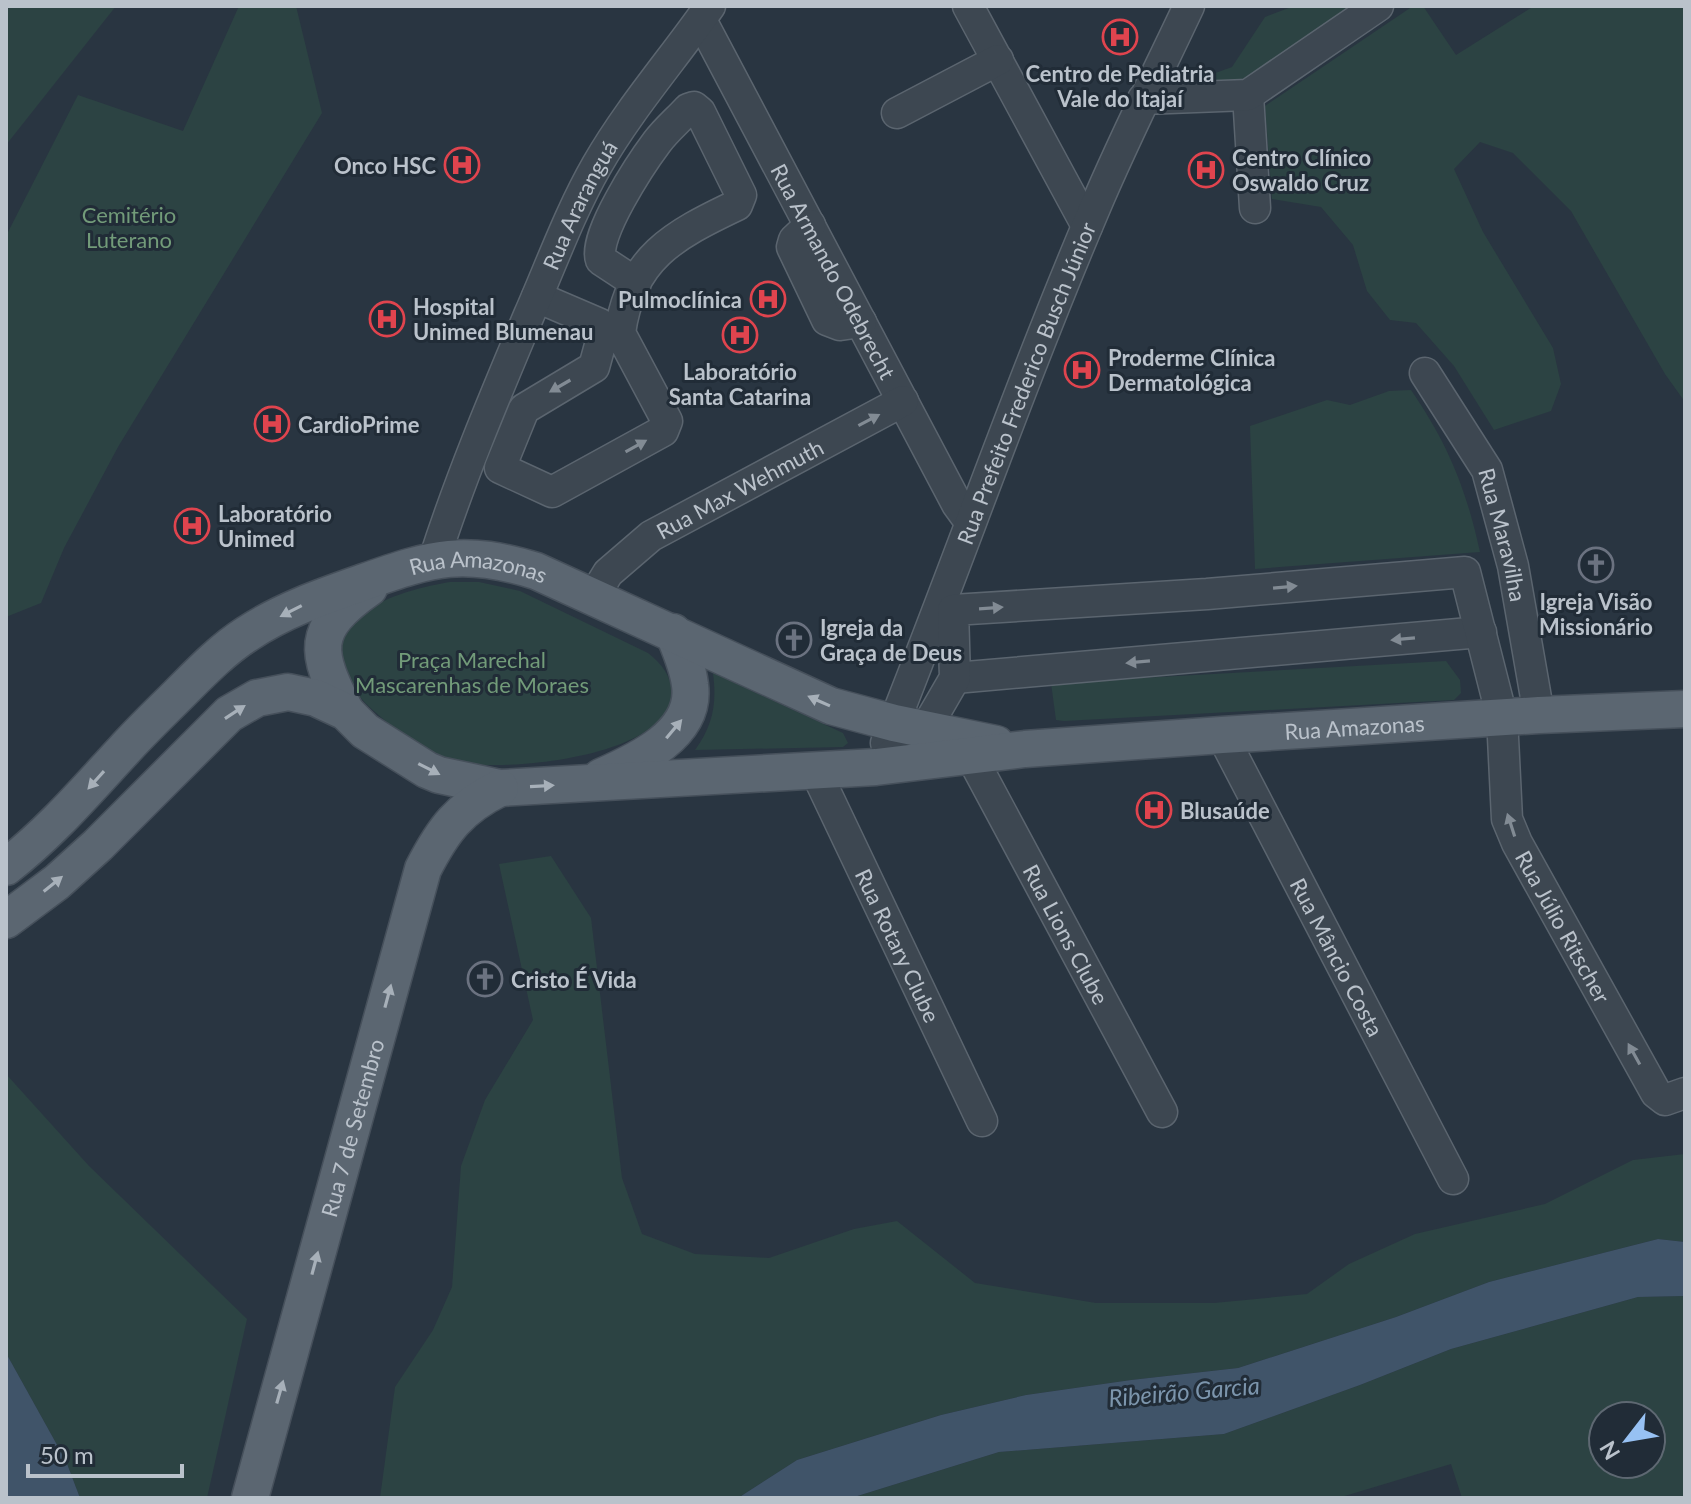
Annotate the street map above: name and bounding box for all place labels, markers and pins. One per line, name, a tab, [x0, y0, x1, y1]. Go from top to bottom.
hospital icon: Centro de Pediatria Vale do Itajaí	[1101, 18, 1139, 56]
place label: Centro de Pediatria Vale do Itajaí	[1025, 60, 1215, 112]
place label: Centro Clínico Oswaldo Cruz	[1232, 144, 1371, 196]
hospital icon: Onco HSC	[443, 146, 481, 184]
hospital icon: Centro Clínico Oswaldo Cruz	[1187, 151, 1225, 189]
place label: Onco HSC	[334, 152, 436, 179]
hospital icon: Pulmoclínica	[749, 280, 787, 318]
place label: Pulmoclínica	[618, 286, 742, 313]
place label: Hospital Unimed Blumenau	[413, 293, 593, 345]
hospital icon: Hospital Unimed Blumenau	[368, 300, 406, 338]
hospital icon: Laboratório Santa Catarina	[721, 316, 759, 354]
place label: Proderme Clínica Dermatológica	[1108, 344, 1275, 396]
hospital icon: Proderme Clínica Dermatológica	[1063, 351, 1101, 389]
place label: Laboratório Santa Catarina	[669, 358, 811, 410]
hospital icon: CardioPrime	[253, 405, 291, 443]
place label: CardioPrime	[298, 411, 420, 438]
place label: Laboratório Unimed	[218, 500, 332, 552]
hospital icon: Laboratório Unimed	[173, 507, 211, 545]
church icon: Igreja Visão Missionário	[1577, 546, 1615, 584]
place label: Igreja Visão Missionário	[1539, 588, 1653, 640]
place label: Igreja da Graça de Deus	[820, 614, 962, 666]
church icon: Igreja da Graça de Deus	[775, 621, 813, 659]
hospital icon: Blusaúde	[1135, 791, 1173, 829]
place label: Blusaúde	[1180, 797, 1270, 824]
church icon: Cristo É Vida	[466, 960, 504, 998]
place label: Cristo É Vida	[511, 966, 637, 993]

